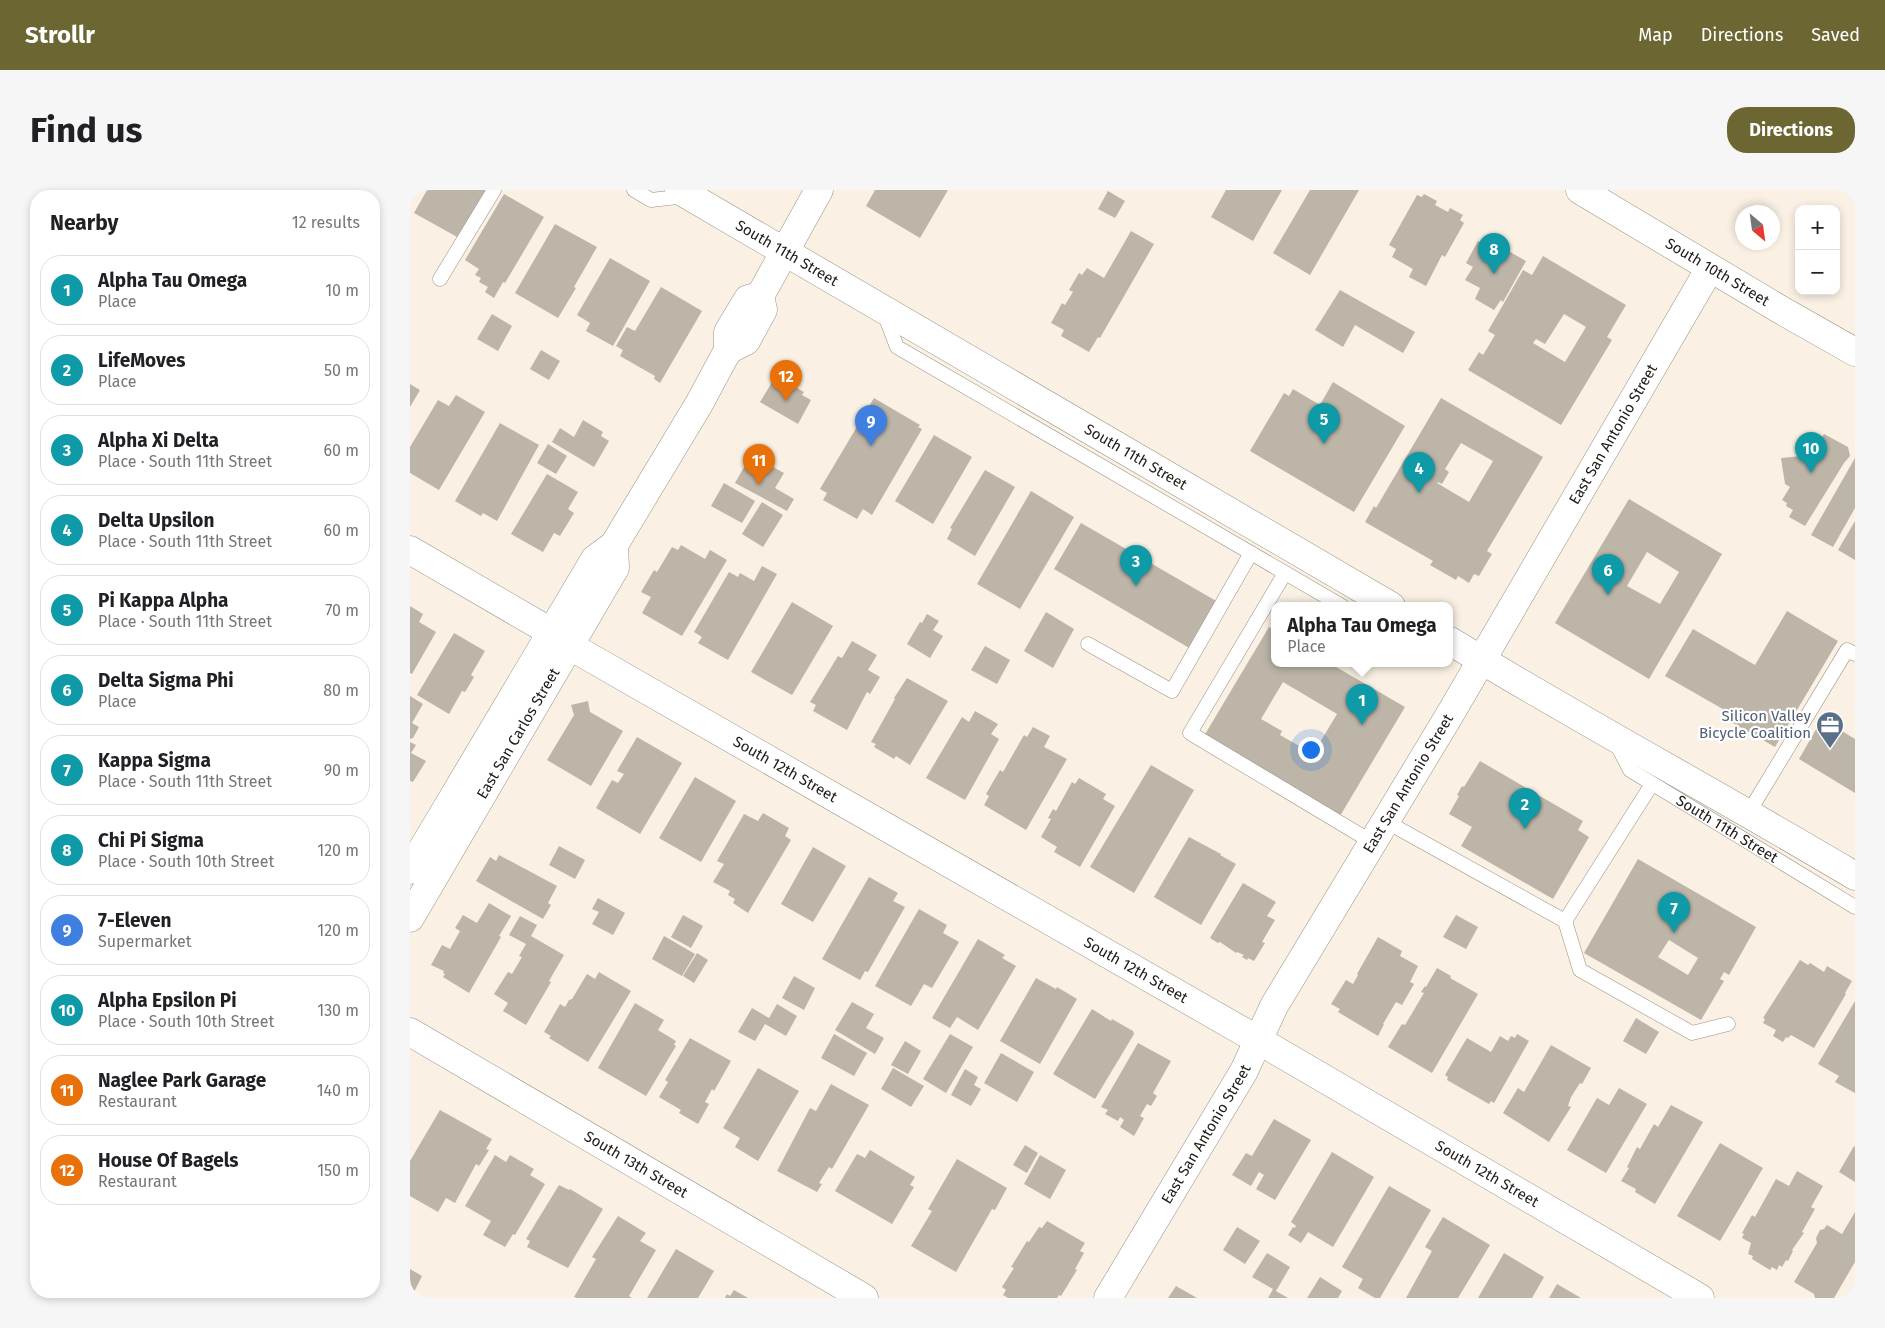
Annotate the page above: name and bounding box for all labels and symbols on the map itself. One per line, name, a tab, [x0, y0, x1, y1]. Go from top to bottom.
north arrow	[1735, 205, 1780, 250]
street label: South 11th Street	[732, 216, 842, 290]
pin: 8	[1478, 233, 1510, 274]
street label: South 10th Street	[1662, 234, 1773, 310]
pin: 12	[770, 360, 802, 401]
street label: East San Antonio Street	[1565, 360, 1661, 508]
pin: 5	[1308, 403, 1340, 444]
pin: 9	[855, 405, 887, 446]
street label: South 11th Street	[1081, 420, 1191, 494]
pin: 10	[1795, 432, 1827, 473]
pin: 11	[743, 444, 775, 485]
pin: 4	[1403, 452, 1435, 493]
pin: 3	[1120, 545, 1152, 586]
pin: 6	[1592, 554, 1624, 595]
street label: East San Carlos Street	[473, 664, 564, 802]
pin: 1	[1346, 684, 1378, 725]
place label: Silicon Valley Bicycle Coalition	[1699, 707, 1812, 742]
street label: East San Antonio Street	[1359, 710, 1457, 856]
office icon: Silicon Valley Bicycle Coalition	[1815, 710, 1845, 749]
street label: South 12th Street	[730, 732, 841, 806]
your location	[1298, 737, 1324, 763]
pin: 2	[1509, 788, 1541, 829]
street label: South 11th Street	[1673, 791, 1782, 867]
pin: 7	[1658, 892, 1690, 933]
street label: South 12th Street	[1081, 933, 1191, 1007]
street label: East San Antonio Street	[1157, 1061, 1255, 1207]
street label: South 13th Street	[581, 1127, 692, 1202]
street label: South 12th Street	[1432, 1136, 1542, 1211]

